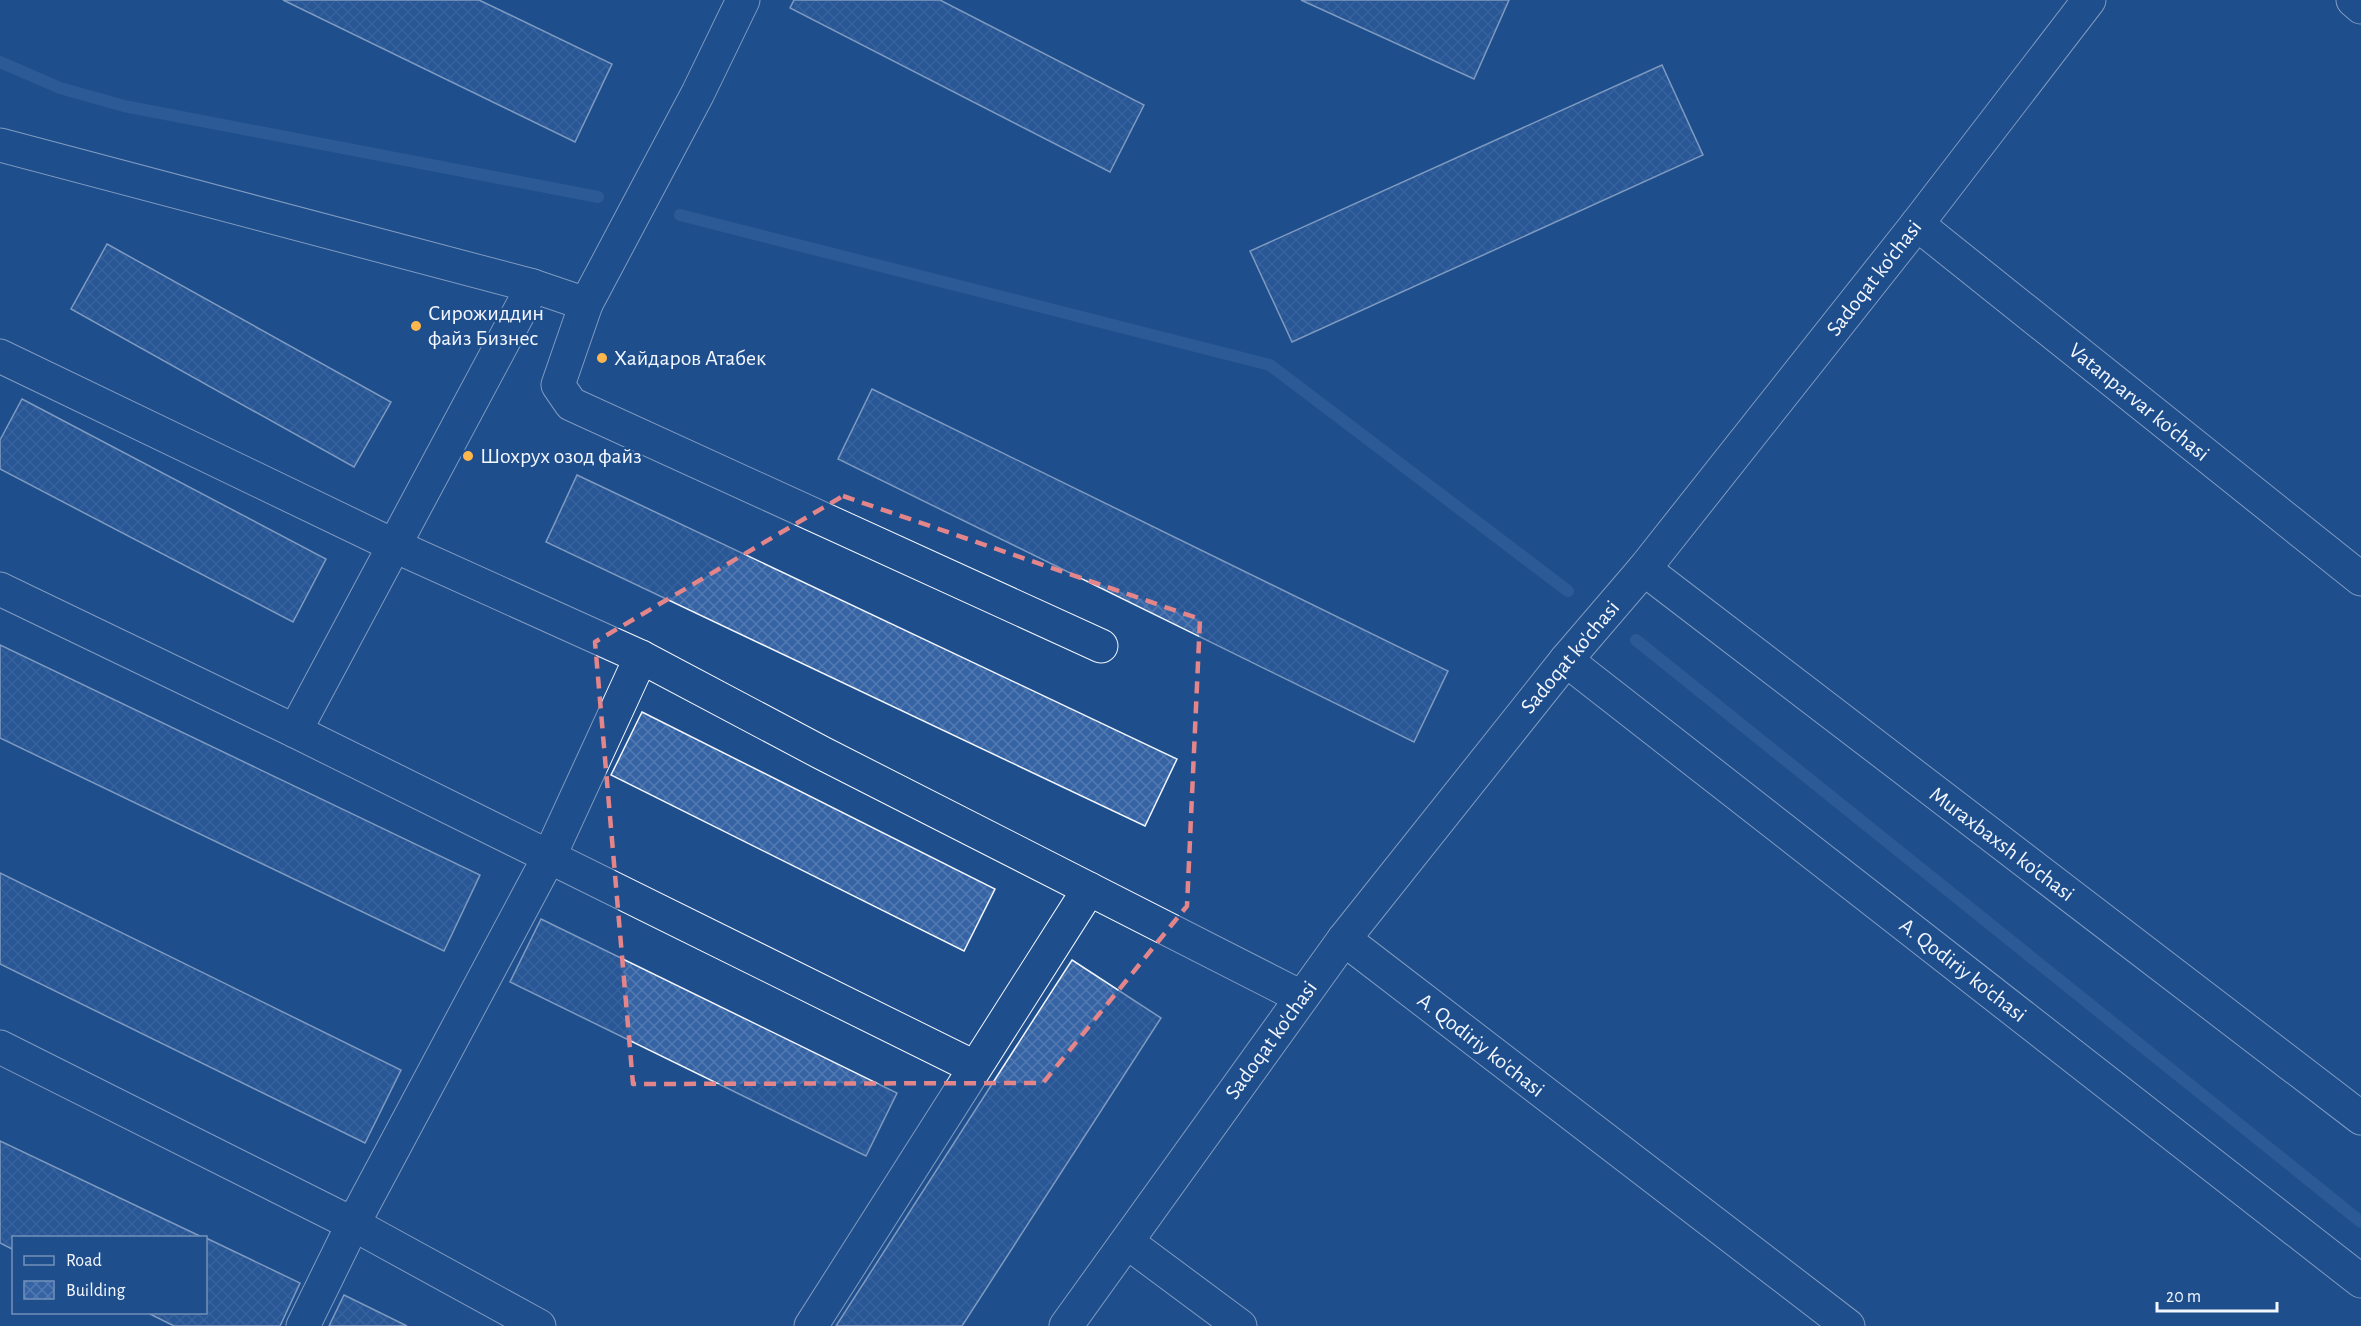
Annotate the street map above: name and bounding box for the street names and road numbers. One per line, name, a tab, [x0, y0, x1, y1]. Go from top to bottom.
street label: Sadoqat ko'chasi	[1822, 216, 1926, 340]
street label: Vatanparvar ko'chasi	[2065, 339, 2213, 465]
street label: Sadoqat ko'chasi	[1517, 596, 1623, 718]
street label: Muraxbaxsh ko'chasi	[1926, 783, 2078, 905]
street label: A. Qodiriy ko'chasi	[1896, 914, 2030, 1026]
street label: Sadoqat ko'chasi	[1221, 977, 1321, 1103]
street label: A. Qodiriy ko'chasi	[1414, 989, 1548, 1101]

